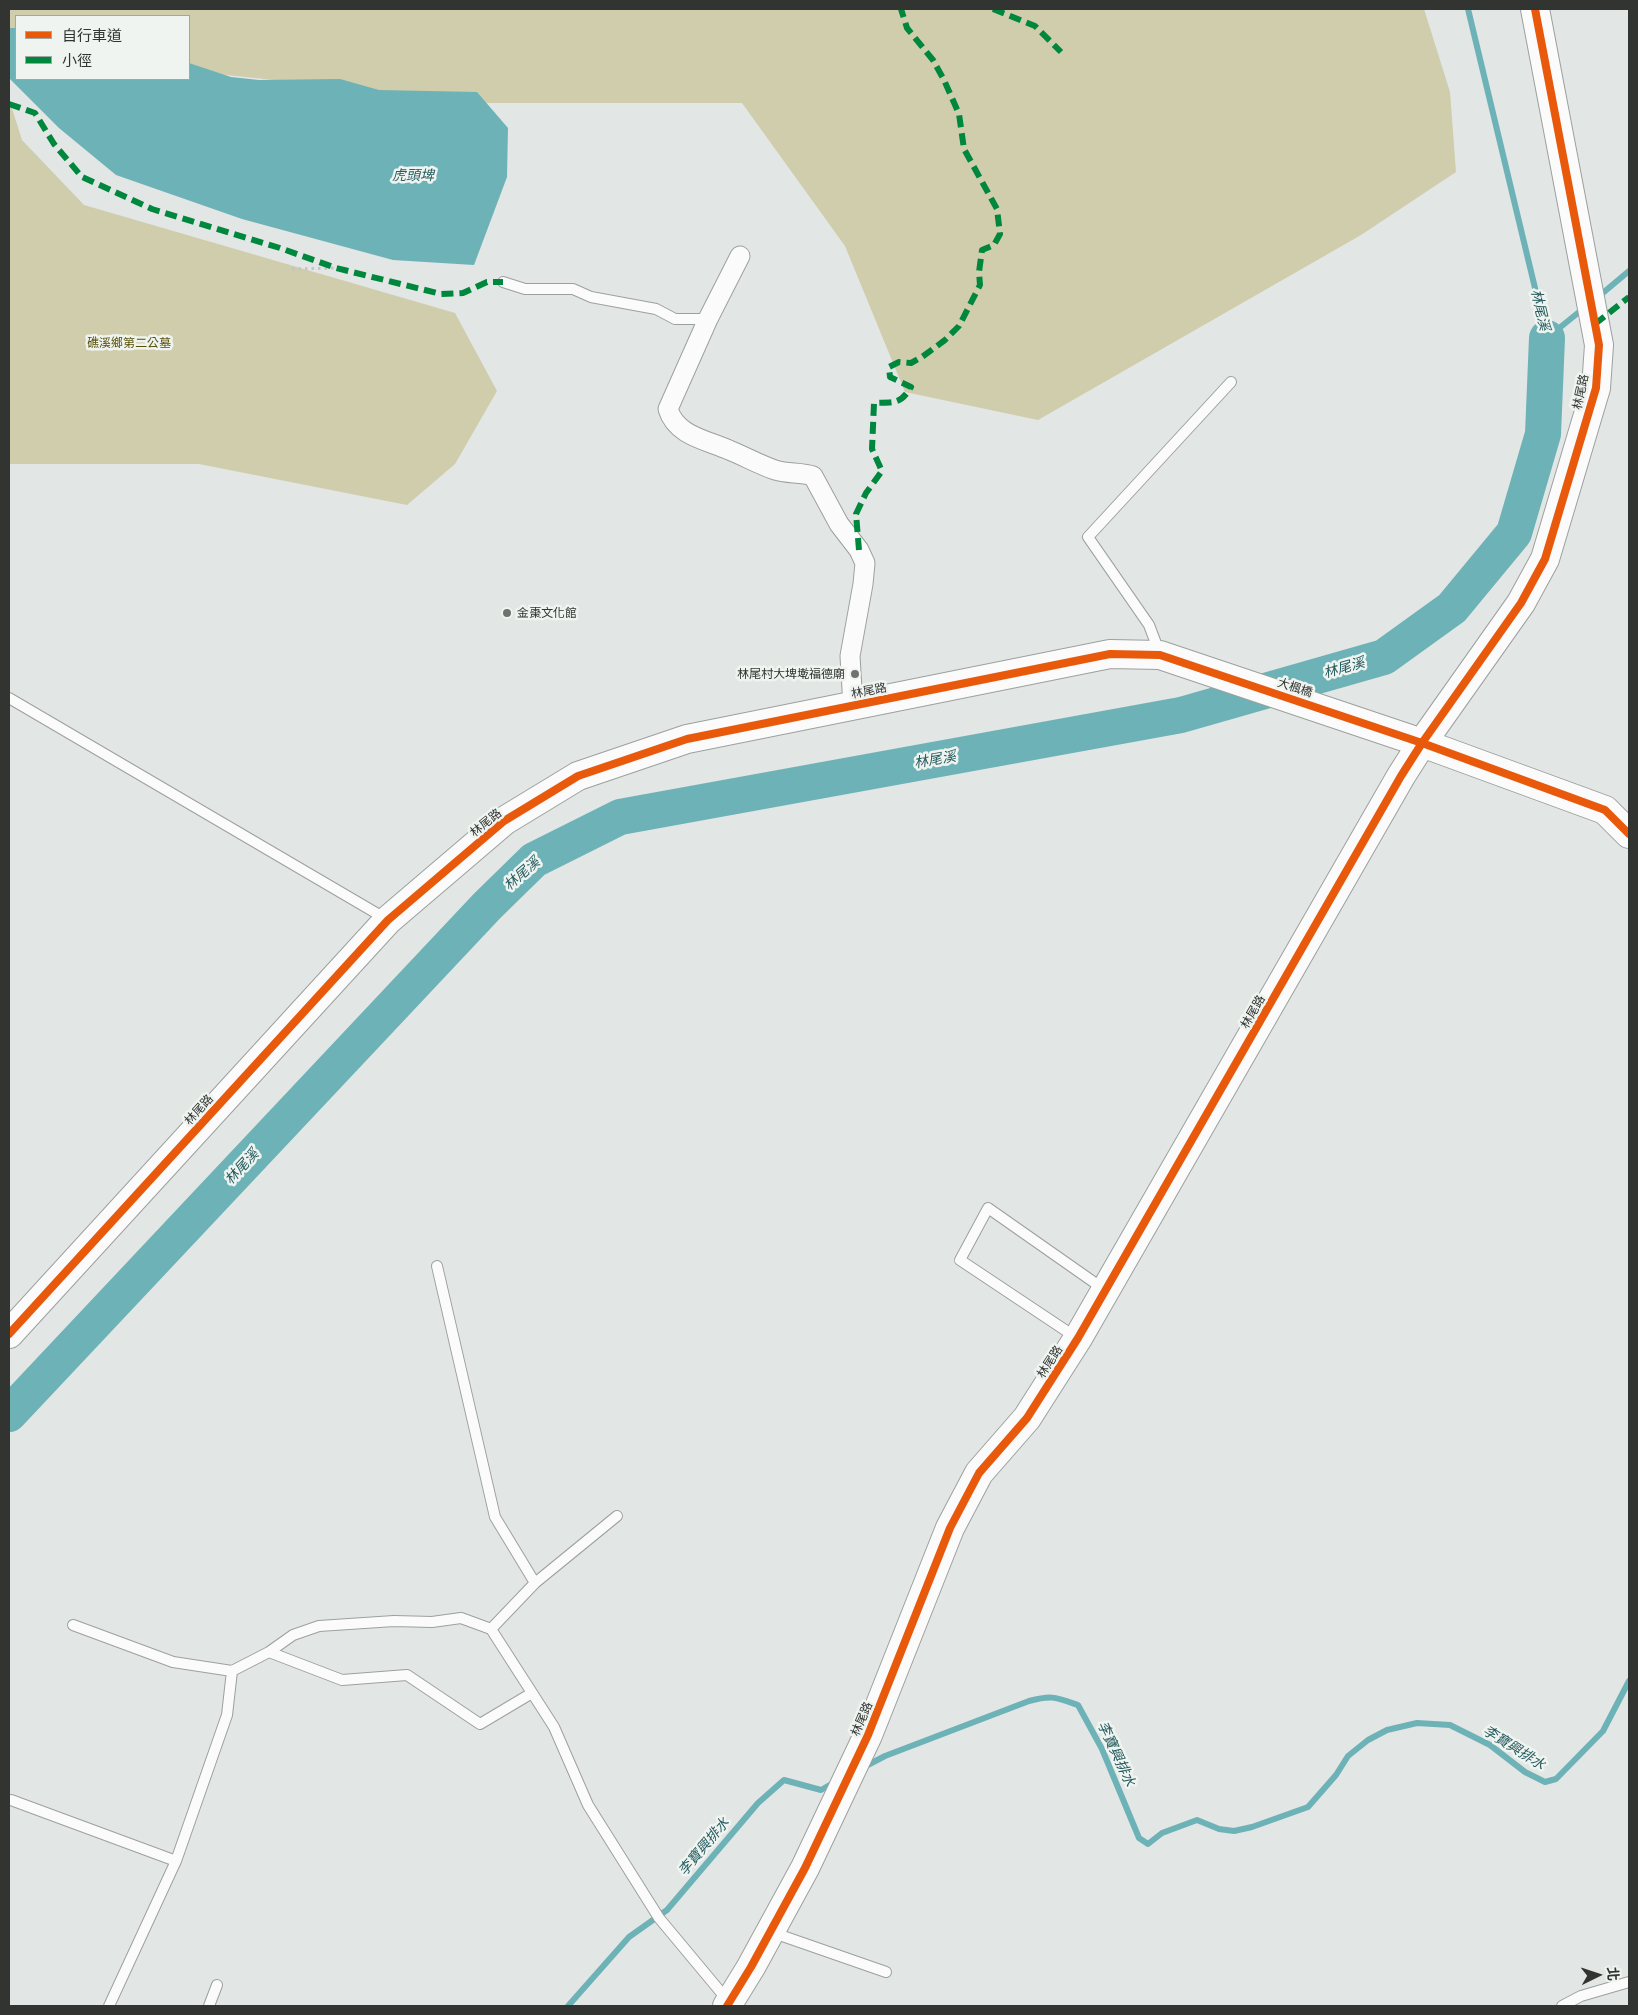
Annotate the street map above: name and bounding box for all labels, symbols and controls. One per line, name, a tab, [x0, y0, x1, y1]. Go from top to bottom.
legend	[15, 15, 190, 80]
text: 自行車道	[62, 26, 122, 45]
text: 小徑	[62, 51, 92, 70]
water label: 虎頭埤	[392, 168, 434, 184]
water label: 林尾溪	[1527, 288, 1553, 332]
park label: 礁溪鄉第二公墓	[87, 336, 171, 350]
street label: 林尾路	[1570, 373, 1592, 411]
place label: 金棗文化館	[517, 606, 577, 620]
marker: 金棗文化館	[501, 607, 513, 619]
water label: 林尾溪	[1321, 654, 1367, 682]
place label: 林尾村大埤墘福德廟	[737, 667, 845, 681]
marker: 林尾村大埤墘福德廟	[849, 668, 861, 680]
street label: 大楓橋	[1276, 676, 1314, 700]
street label: 林尾路	[850, 680, 888, 702]
water label: 林尾溪	[913, 748, 957, 772]
street label: 林尾路	[467, 806, 505, 840]
water label: 林尾溪	[501, 854, 543, 894]
street label: 林尾路	[1238, 993, 1268, 1031]
street label: 林尾路	[182, 1092, 216, 1128]
water label: 林尾溪	[222, 1146, 262, 1188]
street label: 林尾路	[1034, 1343, 1066, 1381]
street label: 林尾路	[848, 1700, 876, 1738]
water label: 李寶興排水	[1094, 1719, 1138, 1789]
water label: 李寶興排水	[1480, 1722, 1548, 1774]
water label: 李寶興排水	[675, 1815, 733, 1879]
north arrow	[1573, 1950, 1623, 2000]
text: 北	[1603, 1966, 1622, 1982]

